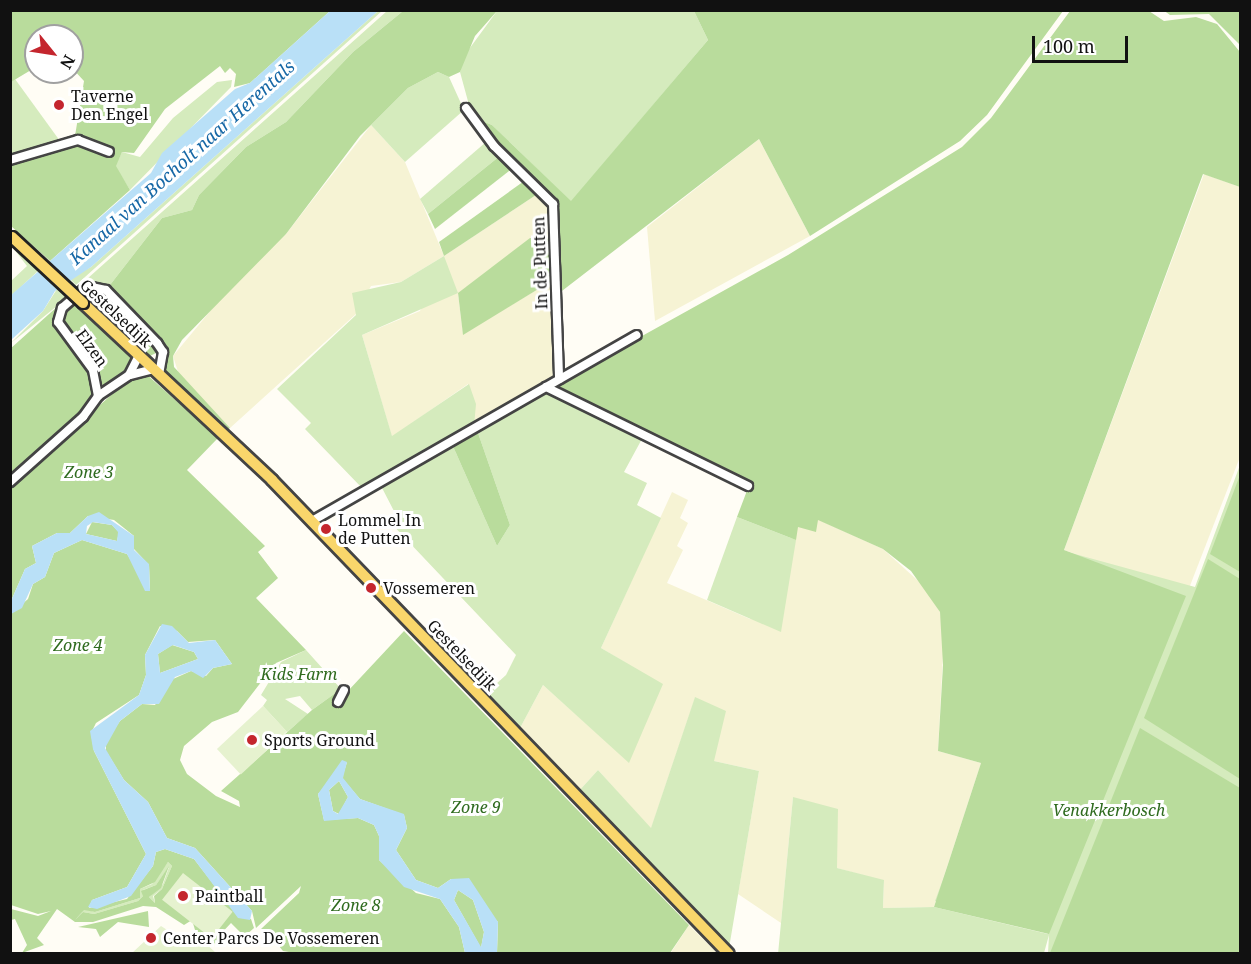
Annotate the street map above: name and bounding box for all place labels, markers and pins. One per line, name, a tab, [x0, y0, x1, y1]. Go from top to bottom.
place label: Taverne Den Engel	[71, 86, 148, 124]
marker: Taverne Den Engel	[52, 98, 66, 112]
place label: Lommel In de Putten	[338, 510, 421, 548]
marker: Lommel In de Putten	[319, 522, 333, 536]
place label: Vossemeren	[383, 578, 475, 598]
marker: Vossemeren	[364, 581, 378, 595]
place label: Sports Ground	[264, 730, 375, 750]
marker: Sports Ground	[245, 733, 259, 747]
place label: Paintball	[195, 886, 263, 906]
marker: Paintball	[176, 889, 190, 903]
place label: Center Parcs De Vossemeren	[163, 928, 380, 948]
marker: Center Parcs De Vossemeren	[144, 931, 158, 945]

